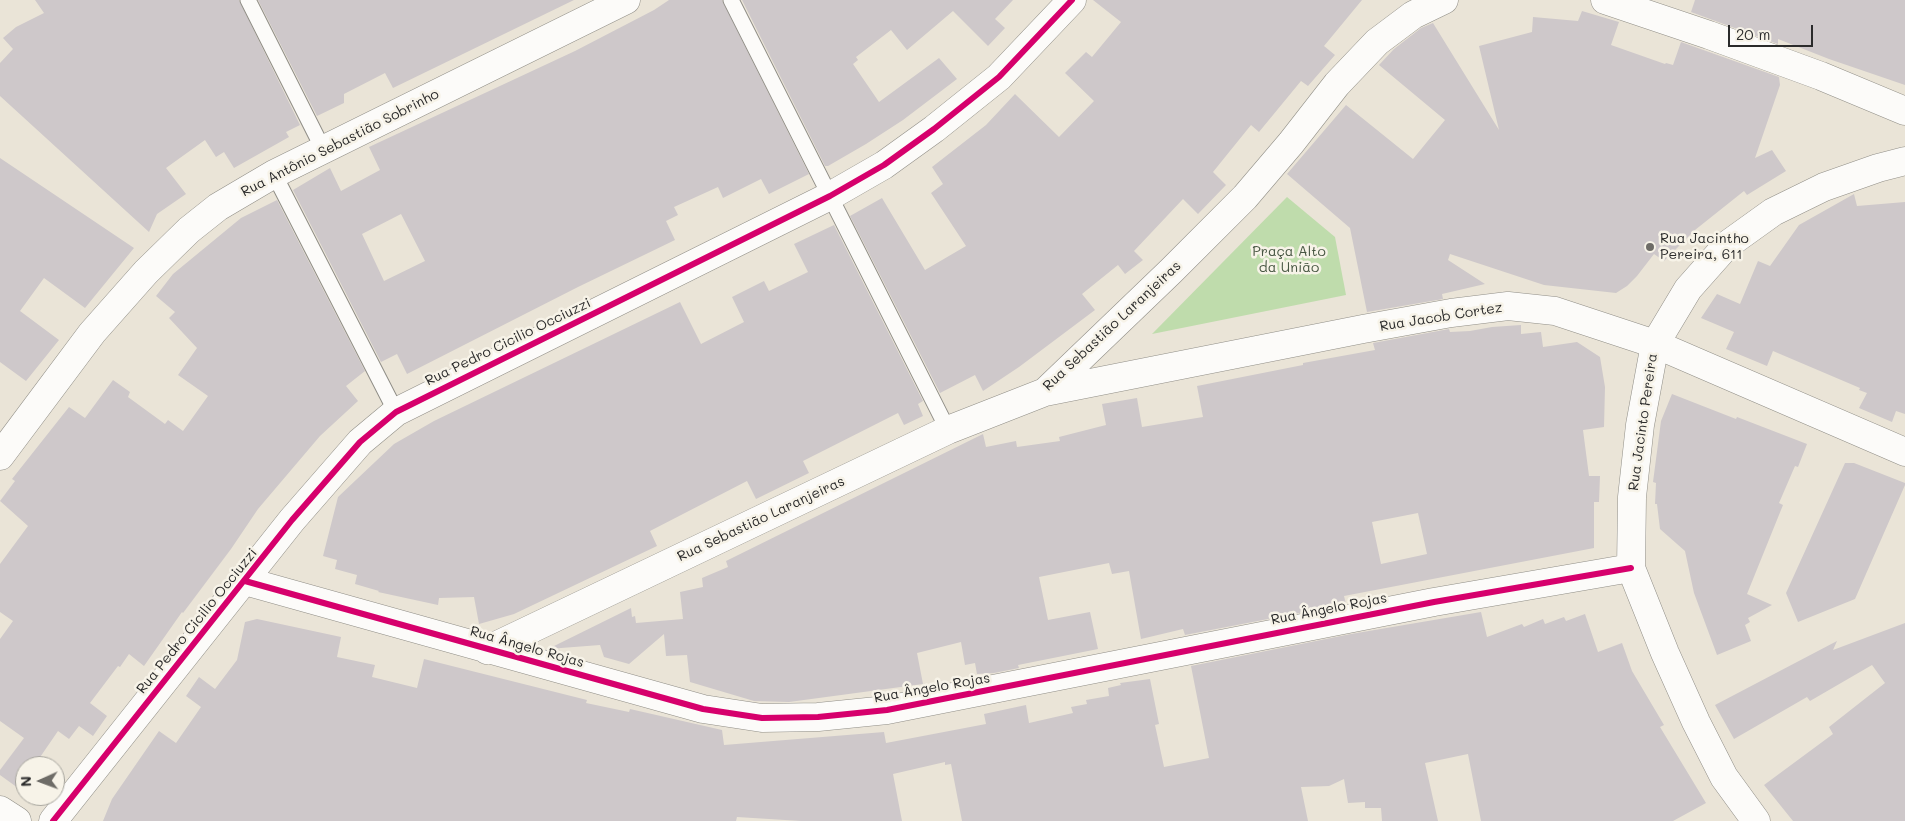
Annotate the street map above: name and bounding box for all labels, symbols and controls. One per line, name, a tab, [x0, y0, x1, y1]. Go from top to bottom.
scale bar	[1730, 15, 1815, 47]
text: 20 m	[1736, 24, 1770, 44]
street label: Rua Antônio Sebastião Sobrinho	[238, 86, 442, 200]
place label: Rua Jacintho Pereira, 611	[1660, 231, 1749, 264]
marker: Rua Jacintho Pereira, 611	[1644, 241, 1656, 253]
park label: Praça Alto da União	[1252, 244, 1326, 276]
street label: Rua Sebastião Laranjeiras	[1040, 258, 1184, 394]
street label: Rua Pedro Cicilio Occiuzzi	[422, 294, 594, 390]
street label: Rua Jacob Cortez	[1378, 299, 1504, 335]
street label: Rua Jacinto Pereira	[1625, 352, 1661, 492]
street label: Rua Sebastião Laranjeiras	[675, 473, 847, 565]
street label: Rua Pedro Cicilio Occiuzzi	[133, 545, 261, 697]
street label: Rua Ângelo Rojas	[1270, 590, 1388, 628]
street label: Rua Ângelo Rojas	[468, 623, 586, 671]
street label: Rua Ângelo Rojas	[873, 669, 991, 707]
north arrow	[15, 756, 65, 806]
text: N	[16, 776, 35, 787]

